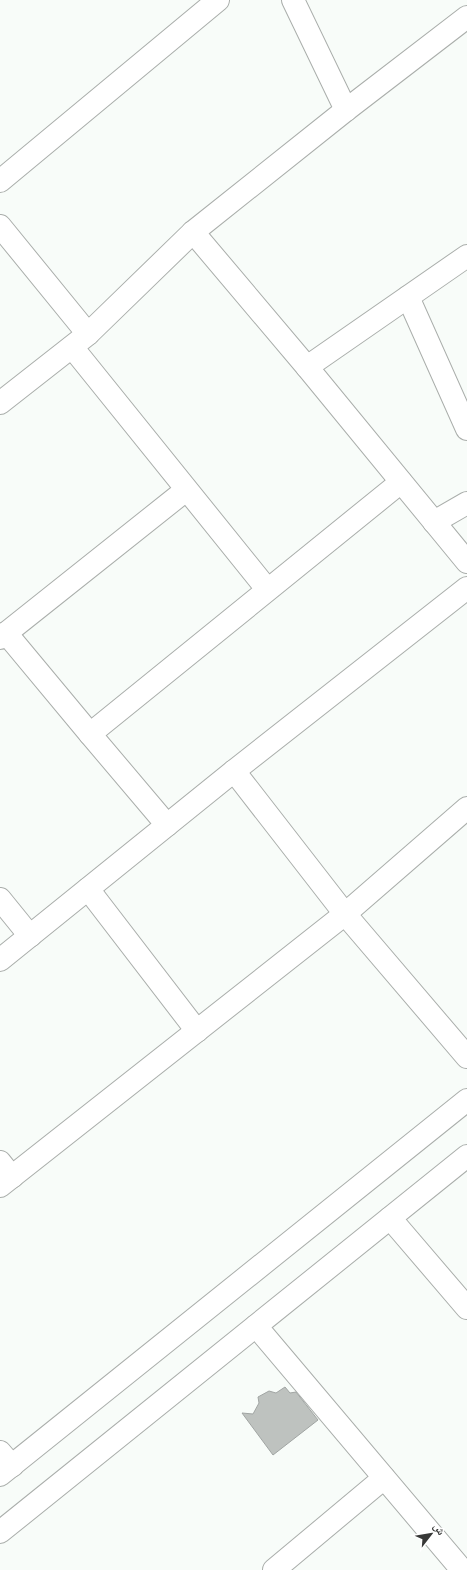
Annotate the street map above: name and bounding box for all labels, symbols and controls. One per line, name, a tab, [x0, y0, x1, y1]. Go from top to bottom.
north arrow	[411, 1514, 451, 1554]
text: ش	[430, 1521, 448, 1538]

